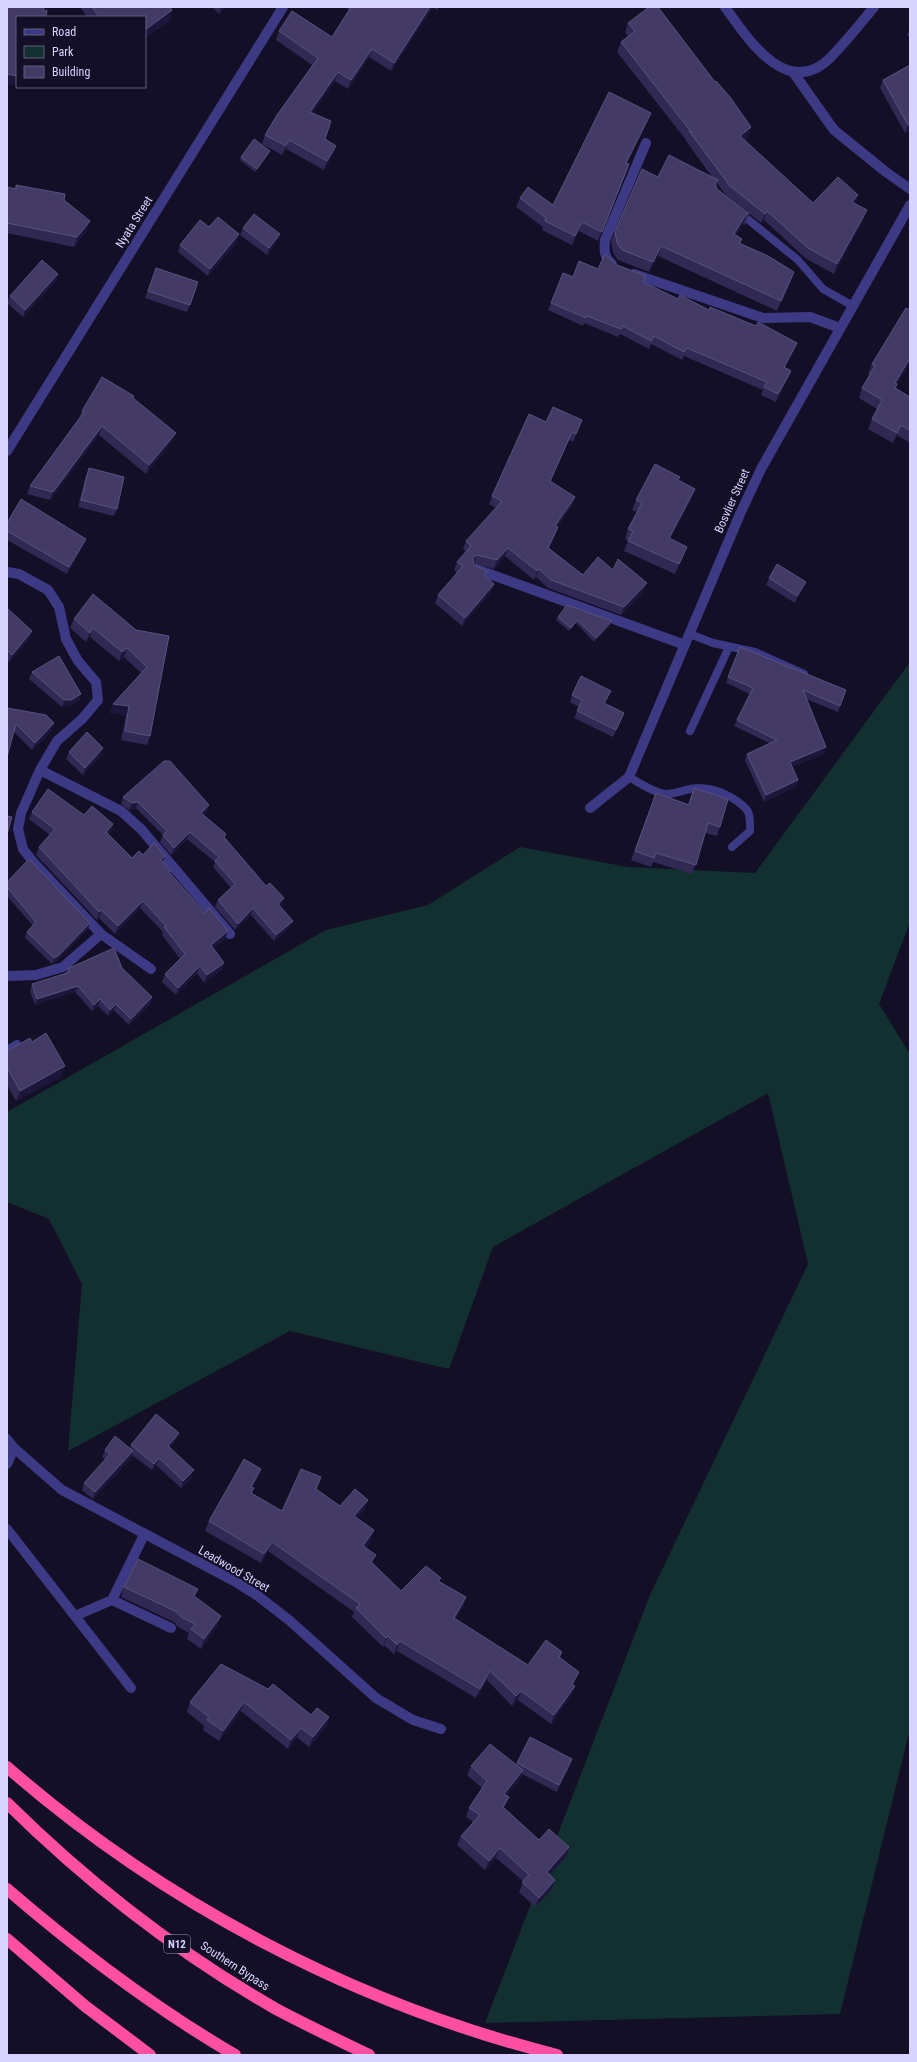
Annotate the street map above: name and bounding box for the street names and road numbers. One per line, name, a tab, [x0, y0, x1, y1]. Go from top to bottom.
street label: Nyata Street	[113, 193, 156, 250]
street label: Bosvlier Street	[712, 466, 753, 535]
street label: Leadwood Street	[196, 1543, 272, 1595]
road number: N12	[164, 1935, 190, 1953]
street label: Southern Bypass	[198, 1939, 272, 1993]

